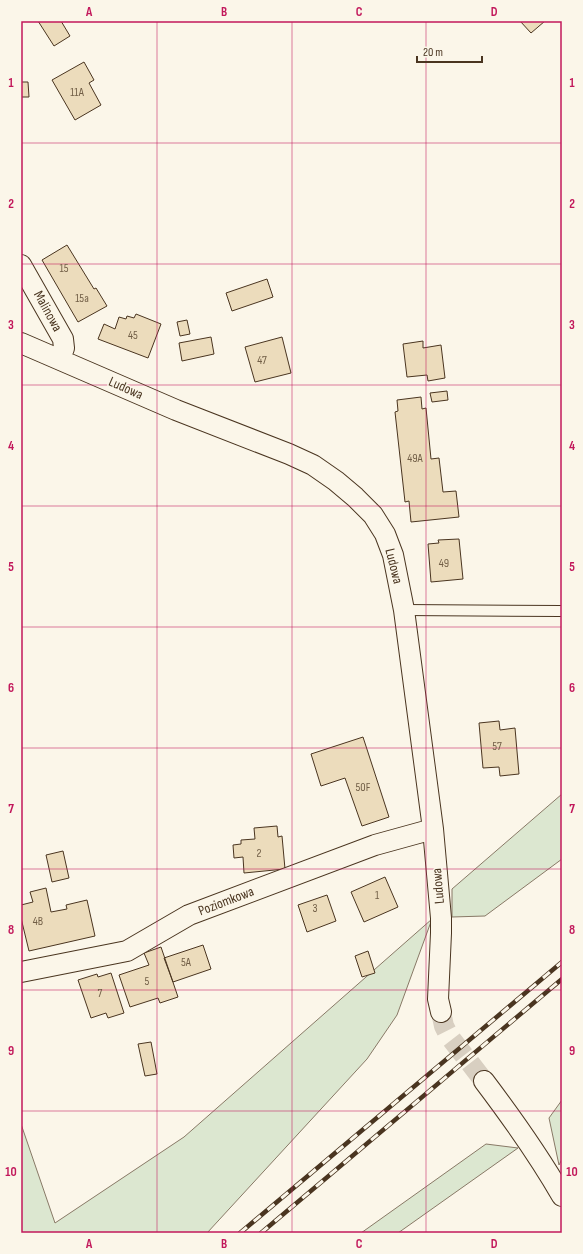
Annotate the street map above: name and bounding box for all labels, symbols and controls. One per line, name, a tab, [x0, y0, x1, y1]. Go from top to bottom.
text: A	[85, 4, 93, 20]
text: B	[221, 4, 227, 20]
text: C	[356, 4, 363, 20]
text: D	[491, 4, 498, 20]
scale bar	[417, 38, 482, 64]
text: 20 m	[423, 45, 443, 60]
text: 1	[8, 75, 14, 91]
text: 1	[569, 75, 575, 91]
house number: 11A	[70, 85, 85, 100]
text: 2	[8, 196, 14, 212]
text: 2	[569, 196, 575, 212]
house number: 15	[59, 261, 69, 276]
street label: Malinowa	[30, 288, 66, 334]
house number: 15a	[75, 291, 89, 306]
text: 3	[8, 317, 14, 333]
text: 3	[569, 317, 575, 333]
house number: 45	[128, 328, 138, 343]
house number: 47	[257, 353, 267, 368]
street label: Ludowa	[106, 373, 146, 403]
text: 4	[8, 438, 14, 454]
text: 4	[569, 438, 575, 454]
house number: 49A	[407, 451, 424, 466]
street label: Ludowa	[381, 547, 407, 585]
house number: 49	[439, 556, 449, 571]
text: 5	[8, 559, 14, 575]
text: 5	[569, 559, 575, 575]
text: 6	[8, 680, 14, 696]
text: 6	[569, 680, 575, 696]
house number: 57	[492, 739, 502, 754]
house number: 50F	[356, 780, 371, 795]
text: 7	[8, 801, 14, 817]
text: 7	[569, 801, 575, 817]
house number: 2	[257, 846, 262, 861]
street label: Ludowa	[428, 867, 448, 905]
street label: Poziomkowa	[196, 883, 256, 919]
house number: 1	[375, 888, 380, 903]
house number: 3	[312, 901, 318, 916]
house number: 4B	[33, 914, 43, 929]
text: 8	[8, 922, 14, 938]
text: 8	[569, 922, 575, 938]
house number: 5A	[181, 955, 192, 970]
house number: 5	[145, 974, 150, 989]
house number: 7	[98, 986, 103, 1001]
text: 9	[8, 1043, 14, 1059]
text: 9	[569, 1043, 575, 1059]
text: 10	[5, 1164, 17, 1180]
text: 10	[566, 1164, 578, 1180]
text: A	[85, 1236, 93, 1252]
text: B	[221, 1236, 227, 1252]
text: C	[356, 1236, 363, 1252]
text: D	[491, 1236, 498, 1252]

